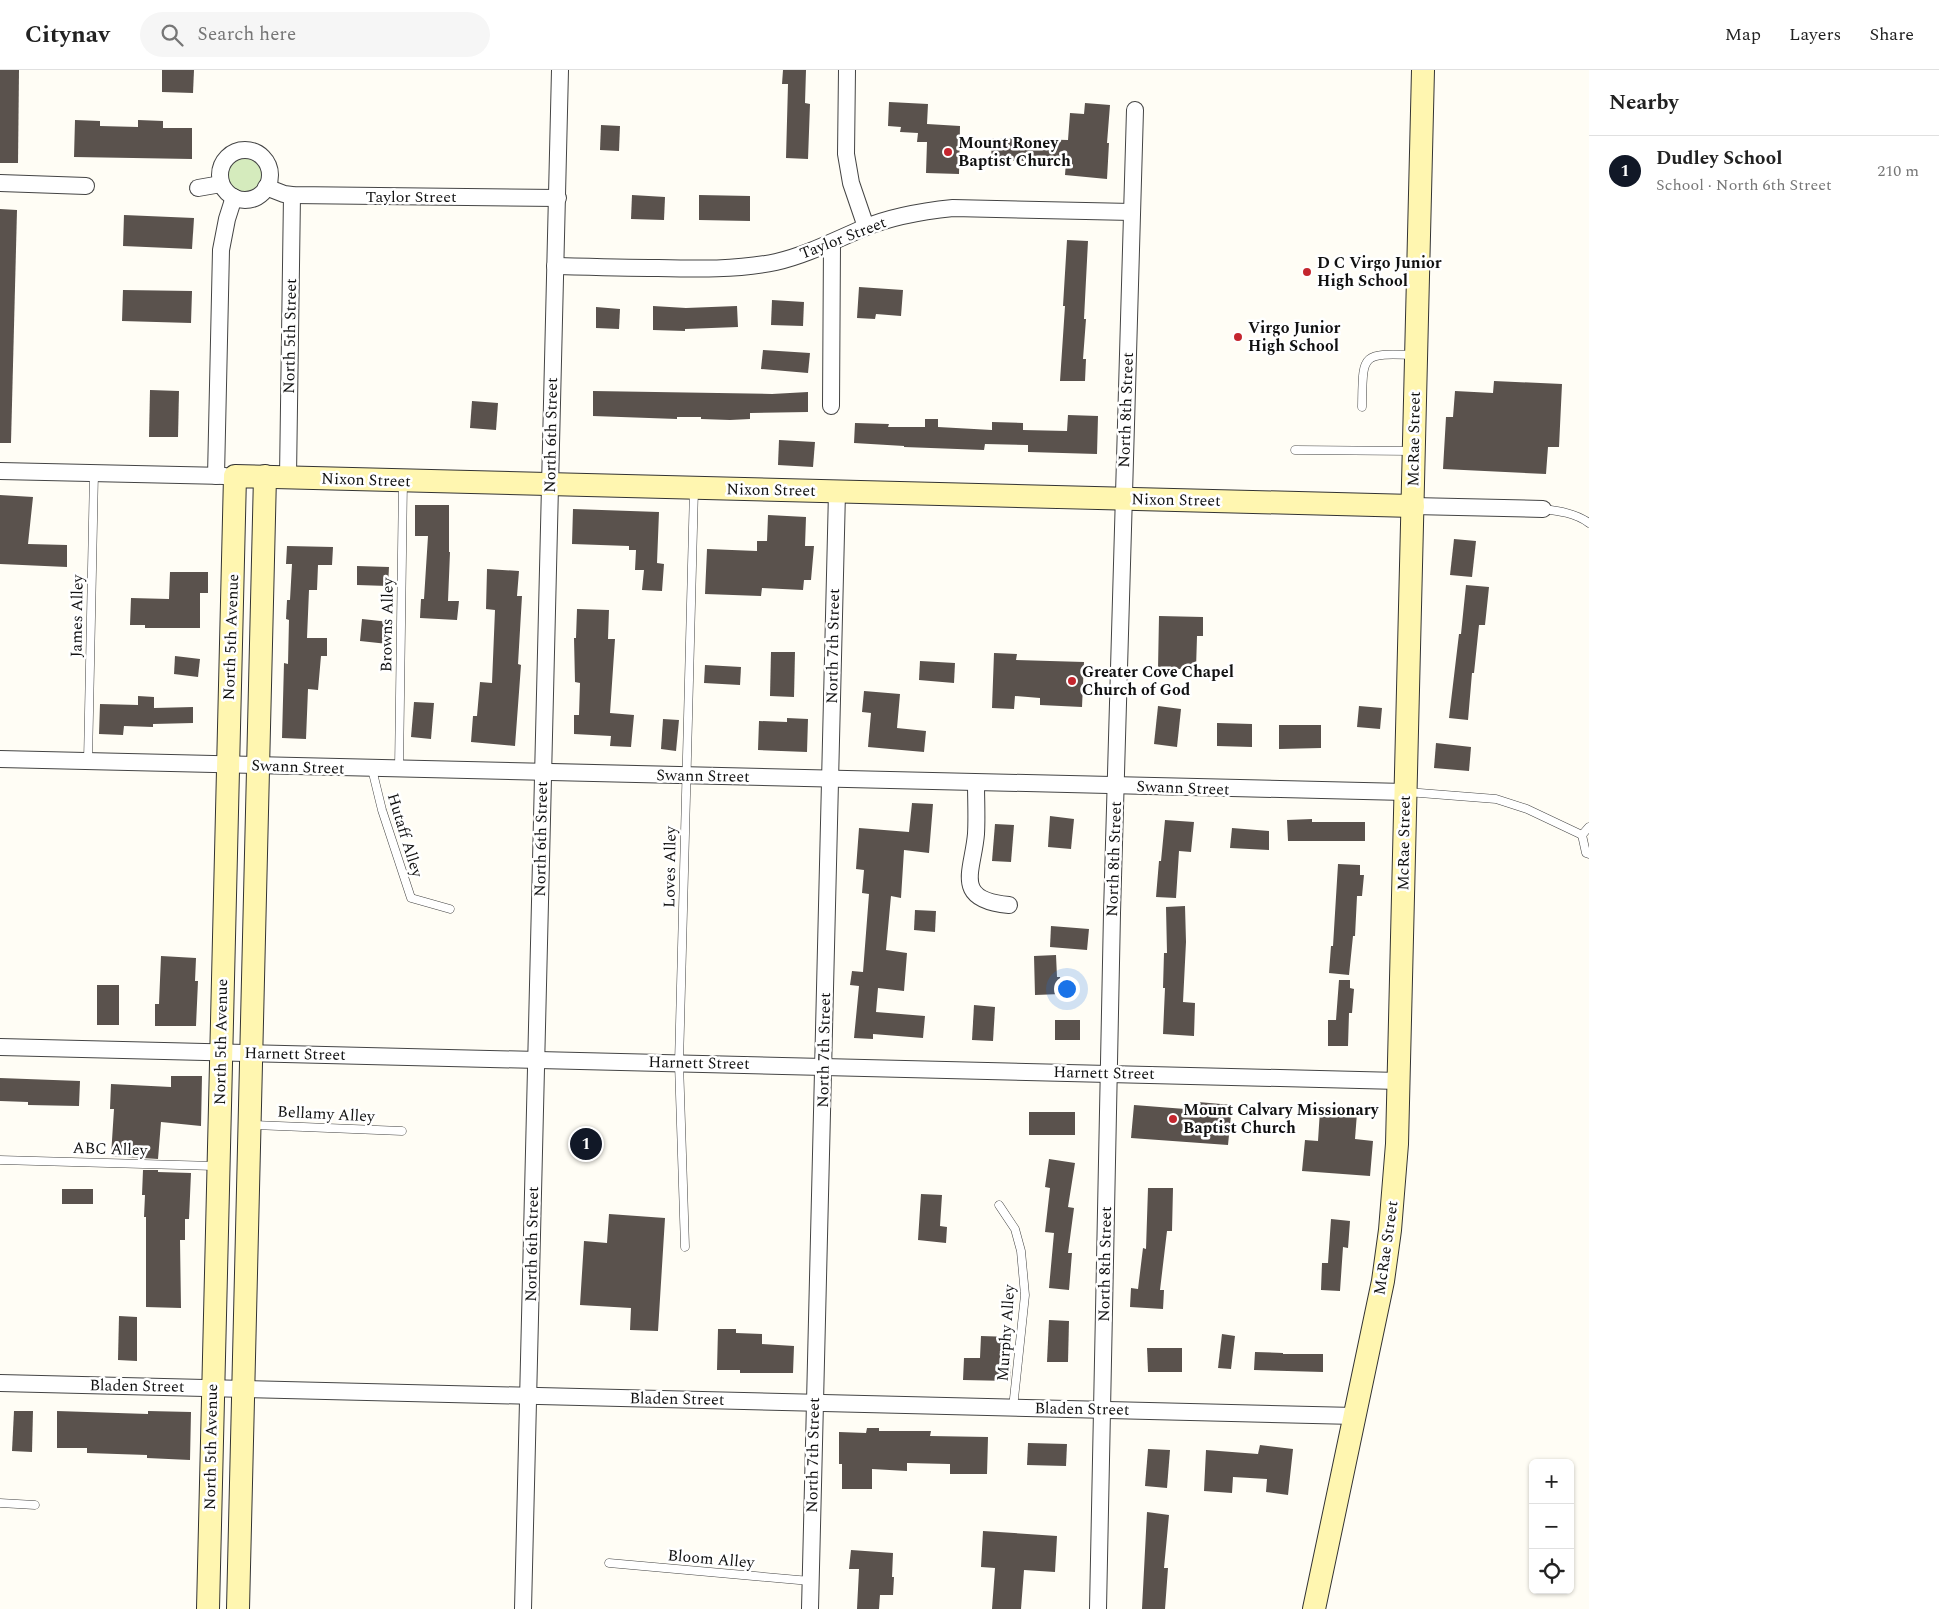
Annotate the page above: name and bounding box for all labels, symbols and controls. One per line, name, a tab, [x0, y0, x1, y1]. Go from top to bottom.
search box	[140, 12, 490, 57]
text: Citynav	[25, 17, 110, 53]
text: Search here	[198, 20, 296, 49]
icon: search	[158, 21, 186, 49]
text: Map	[1725, 21, 1761, 48]
text: Layers	[1789, 21, 1841, 48]
text: Share	[1869, 21, 1914, 48]
text: Nearby	[1609, 87, 1679, 119]
place label: Mount Roney Baptist Church	[958, 131, 1071, 173]
text: Dudley School	[1656, 144, 1782, 173]
marker: Mount Roney Baptist Church	[942, 146, 954, 158]
text: 1	[1621, 159, 1629, 183]
text: 210 m	[1877, 159, 1919, 183]
text: School · North 6th Street	[1656, 173, 1832, 197]
street label: Taylor Street	[365, 185, 457, 209]
street label: Taylor Street	[796, 210, 890, 266]
place label: D C Virgo Junior High School	[1317, 251, 1442, 293]
marker: D C Virgo Junior High School	[1301, 266, 1313, 278]
street label: North 5th Street	[277, 278, 303, 394]
place label: Virgo Junior High School	[1248, 316, 1341, 358]
marker: Virgo Junior High School	[1232, 331, 1244, 343]
street label: North 8th Street	[1112, 351, 1140, 468]
street label: North 6th Street	[538, 377, 564, 493]
street label: McRae Street	[1401, 391, 1427, 487]
street label: Nixon Street	[321, 466, 411, 494]
street label: Nixon Street	[726, 477, 816, 503]
street label: Nixon Street	[1131, 487, 1221, 513]
street label: James Alley	[64, 573, 90, 658]
street label: North 5th Avenue	[217, 573, 245, 701]
street label: Browns Alley	[374, 576, 400, 672]
street label: North 7th Street	[820, 588, 846, 704]
place label: Greater Cove Chapel Church of God	[1082, 660, 1234, 702]
marker: Greater Cove Chapel Church of God	[1066, 675, 1078, 687]
street label: Swann Street	[251, 753, 345, 781]
street label: Swann Street	[656, 763, 750, 789]
street label: Swann Street	[1136, 774, 1230, 802]
street label: North 6th Street	[528, 781, 554, 897]
street label: Hutaff Alley	[381, 790, 430, 881]
street label: McRae Street	[1391, 795, 1417, 891]
street label: North 8th Street	[1100, 800, 1128, 917]
street label: Loves Alley	[657, 825, 683, 908]
your location	[1054, 976, 1080, 1002]
street label: North 5th Avenue	[208, 979, 234, 1105]
street label: North 7th Street	[811, 992, 837, 1108]
street label: Harnett Street	[244, 1041, 346, 1067]
street label: Harnett Street	[648, 1050, 750, 1076]
street label: Harnett Street	[1053, 1060, 1155, 1086]
place label: Mount Calvary Missionary Baptist Church	[1183, 1098, 1380, 1140]
street label: Bellamy Alley	[277, 1099, 377, 1129]
marker: Mount Calvary Missionary Baptist Church	[1167, 1113, 1179, 1125]
pin: 1	[570, 1125, 602, 1163]
street label: ABC Alley	[72, 1136, 149, 1162]
street label: North 6th Street	[519, 1186, 545, 1302]
street label: McRae Street	[1367, 1199, 1405, 1297]
street label: North 8th Street	[1092, 1206, 1118, 1322]
street label: Murphy Alley	[991, 1282, 1021, 1382]
street label: Bladen Street	[89, 1373, 185, 1399]
street label: North 5th Avenue	[198, 1384, 224, 1510]
street label: Bladen Street	[629, 1386, 725, 1412]
street label: Bladen Street	[1034, 1396, 1130, 1422]
street label: North 7th Street	[800, 1397, 826, 1513]
map controls	[1529, 1459, 1574, 1594]
button: +	[1529, 1459, 1574, 1504]
button: −	[1529, 1504, 1574, 1549]
street label: Bloom Alley	[667, 1543, 757, 1575]
button: locate	[1529, 1549, 1574, 1594]

